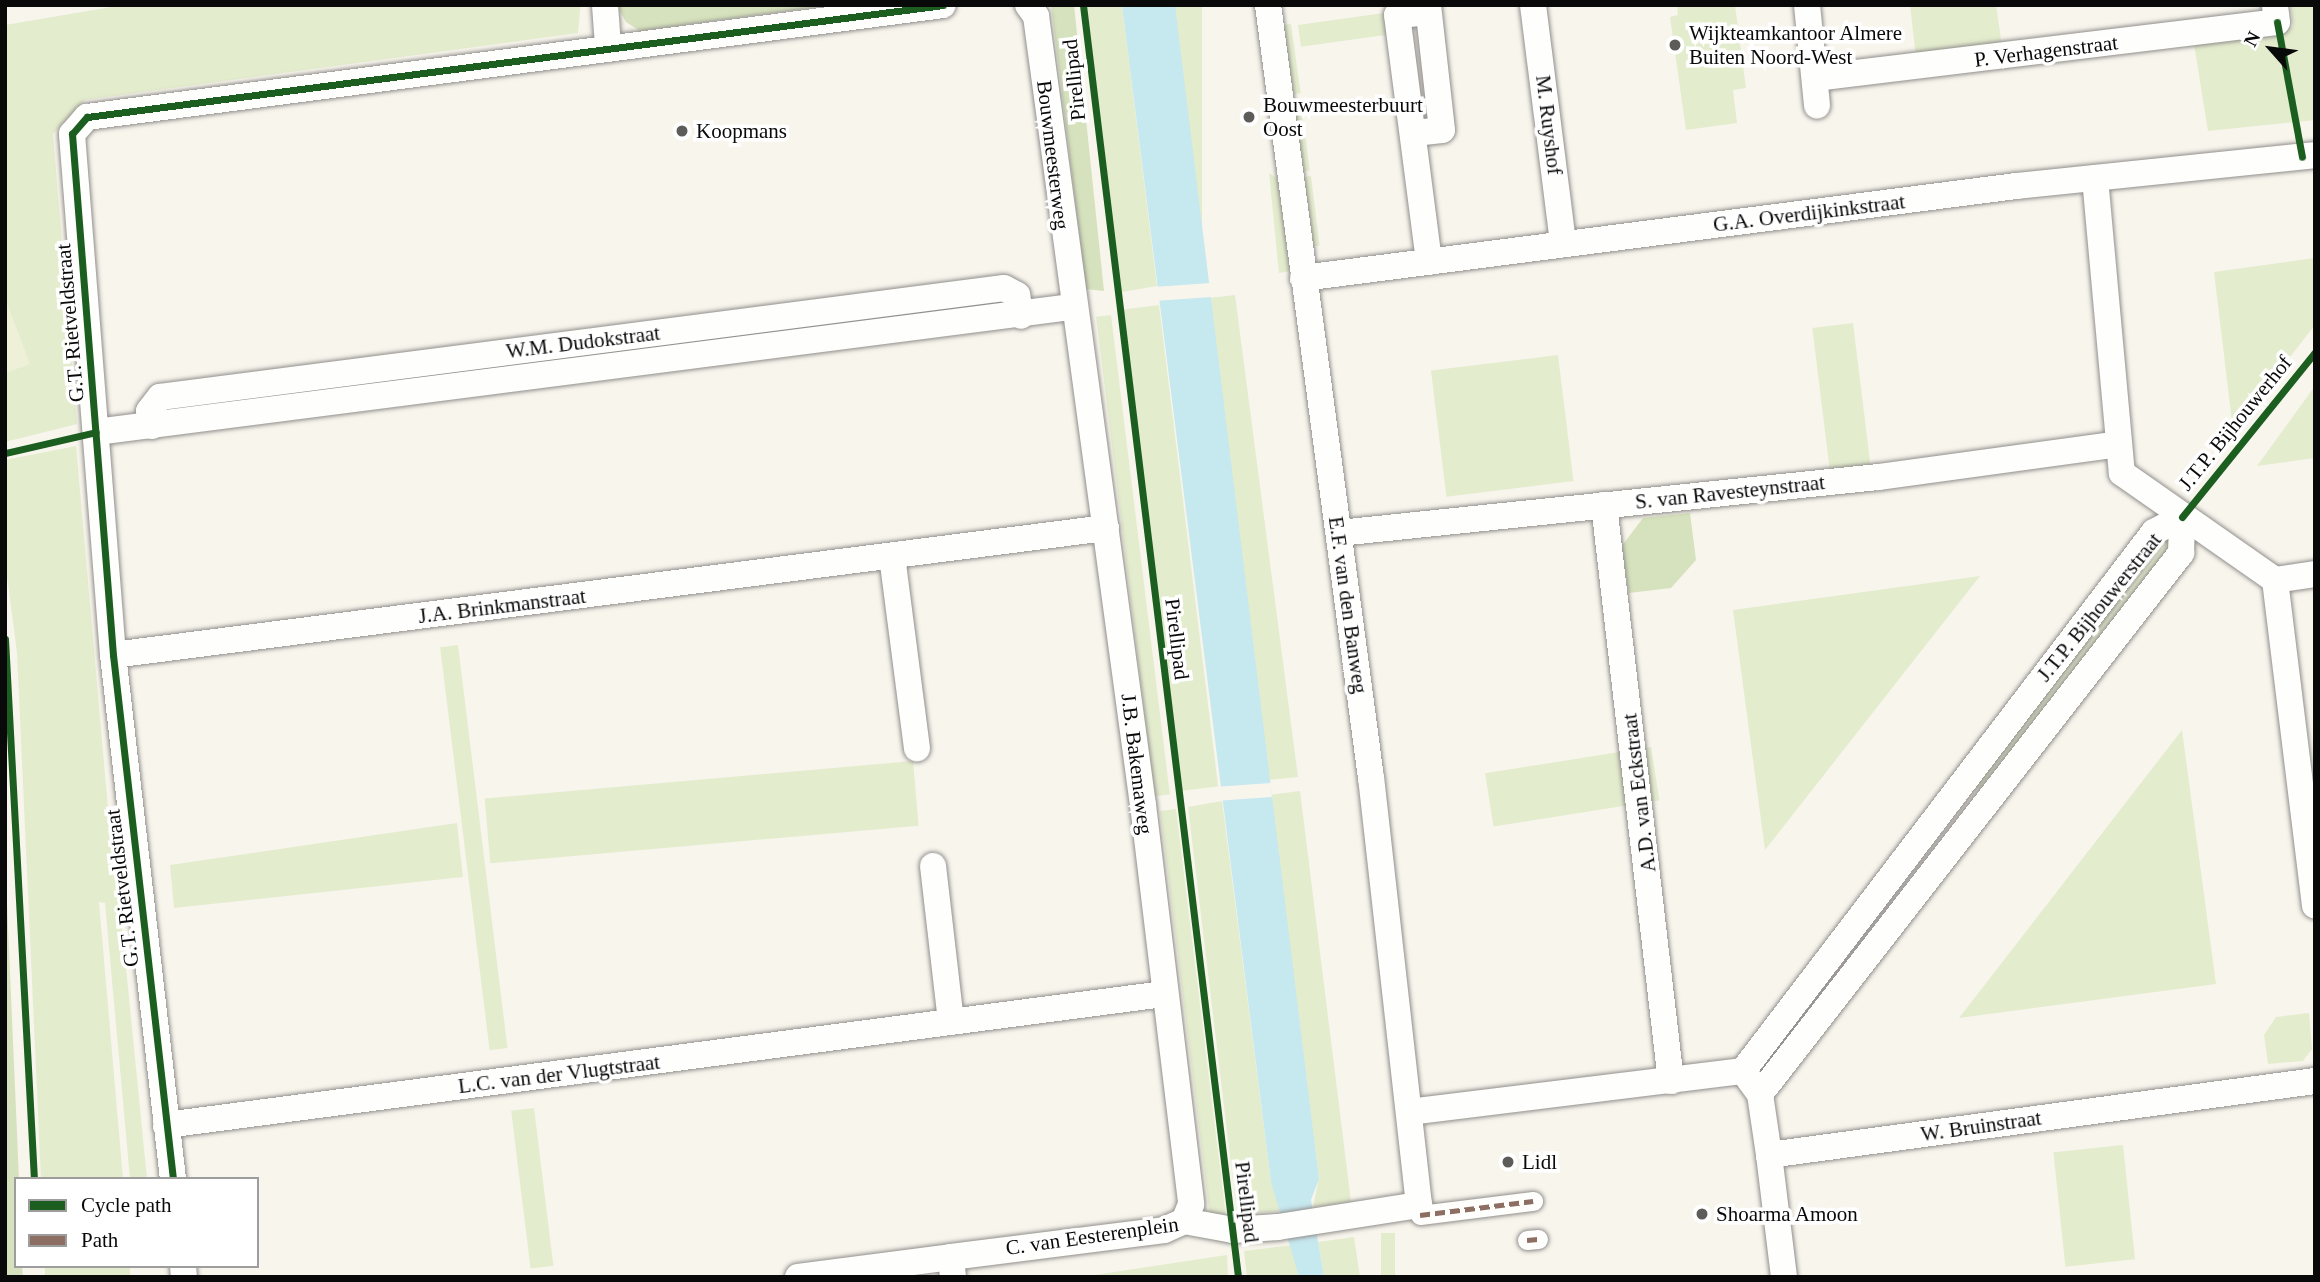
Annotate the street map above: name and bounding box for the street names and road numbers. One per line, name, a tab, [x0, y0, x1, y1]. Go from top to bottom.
street label: P. Verhagenstraat	[1973, 30, 2119, 72]
street label: Pirellipad	[1057, 38, 1091, 122]
street label: M. Ruyshof	[1530, 74, 1568, 176]
street label: Bouwmeesterweg	[1031, 79, 1075, 231]
street label: G.A. Overdijkinkstraat	[1712, 189, 1906, 237]
street label: G.T. Rietveldstraat	[51, 243, 89, 403]
street label: W.M. Dudokstraat	[505, 320, 661, 364]
street label: J.T.P. Bijhouwerhof	[2173, 350, 2297, 496]
street label: S. van Ravesteynstraat	[1634, 470, 1826, 514]
street label: E.F. van den Banweg	[1323, 515, 1373, 695]
street label: J.T.P. Bijhouwerstraat	[2031, 528, 2167, 686]
street label: J.A. Brinkmanstraat	[417, 583, 587, 629]
street label: Pirellipad	[1160, 597, 1194, 681]
street label: J.B. Bakemaweg	[1116, 692, 1158, 836]
street label: A.D. van Eckstraat	[1617, 712, 1661, 874]
street label: G.T. Rietveldstraat	[100, 808, 144, 968]
street label: L.C. van der Vlugtstraat	[456, 1049, 662, 1099]
street label: W. Bruinstraat	[1919, 1105, 2043, 1147]
street label: Pirellipad	[1230, 1160, 1264, 1244]
street label: C. van Eesterenplein	[1004, 1211, 1180, 1261]

